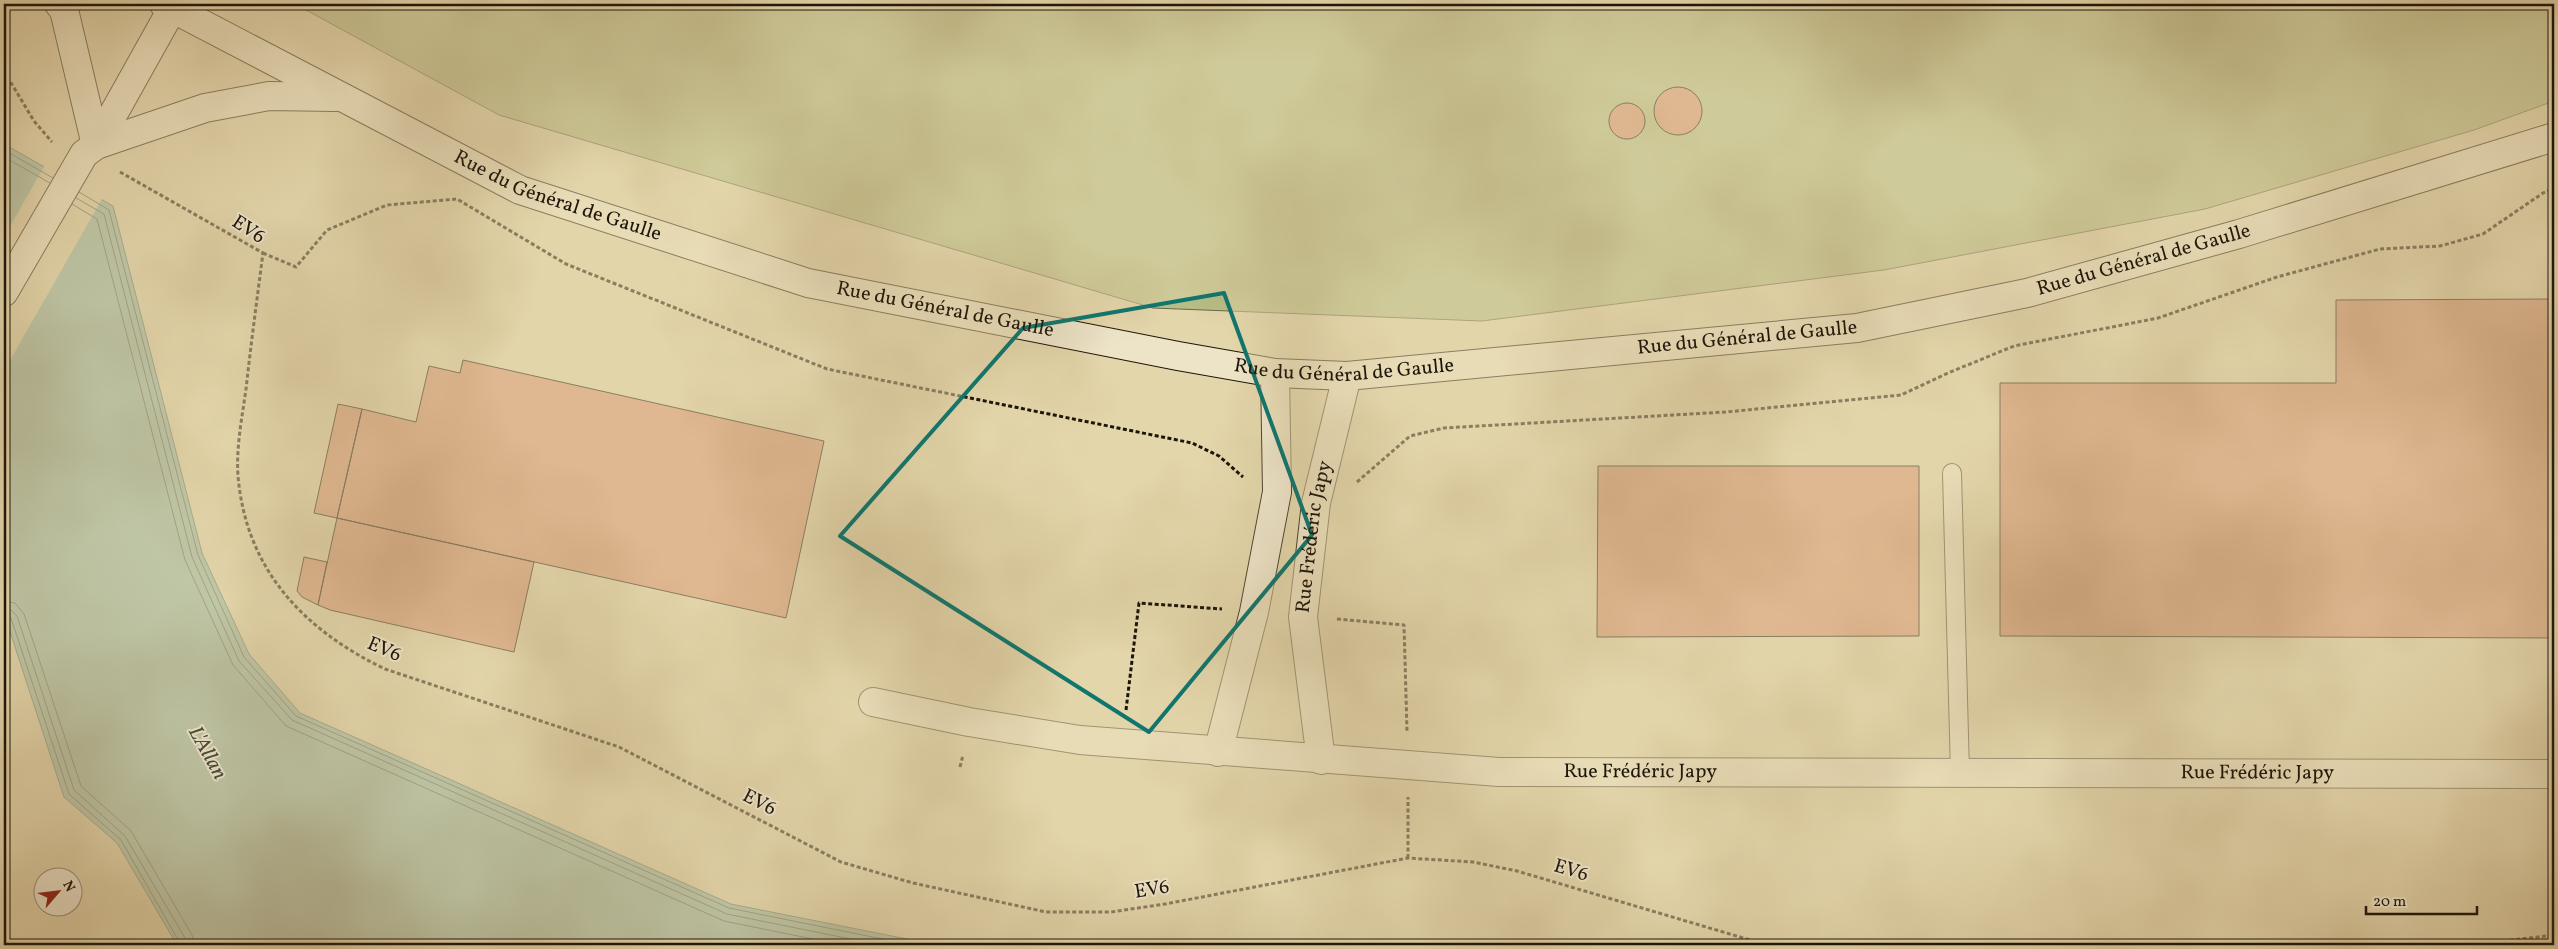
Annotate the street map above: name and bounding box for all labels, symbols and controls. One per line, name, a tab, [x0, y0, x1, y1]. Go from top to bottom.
street label: Rue du Général de Gaulle	[449, 144, 665, 249]
street label: EV6	[226, 209, 270, 251]
street label: Rue du Général de Gaulle	[2034, 217, 2254, 304]
street label: Rue du Général de Gaulle	[834, 275, 1056, 345]
street label: Rue du Général de Gaulle	[1636, 314, 1859, 363]
street label: Rue du Général de Gaulle	[1232, 352, 1455, 390]
street label: Rue Frédéric Japy	[1290, 458, 1340, 615]
street label: EV6	[362, 630, 406, 670]
water label: L'Allan	[180, 721, 234, 785]
street label: Rue Frédéric Japy	[1563, 758, 1717, 786]
street label: Rue Frédéric Japy	[2180, 759, 2334, 788]
street label: EV6	[737, 783, 781, 823]
street label: EV6	[1550, 853, 1592, 889]
north arrow	[32, 866, 82, 916]
street label: EV6	[1133, 873, 1171, 907]
text: N	[57, 878, 79, 896]
scale bar	[2366, 884, 2477, 916]
text: 20 m	[2373, 892, 2406, 913]

